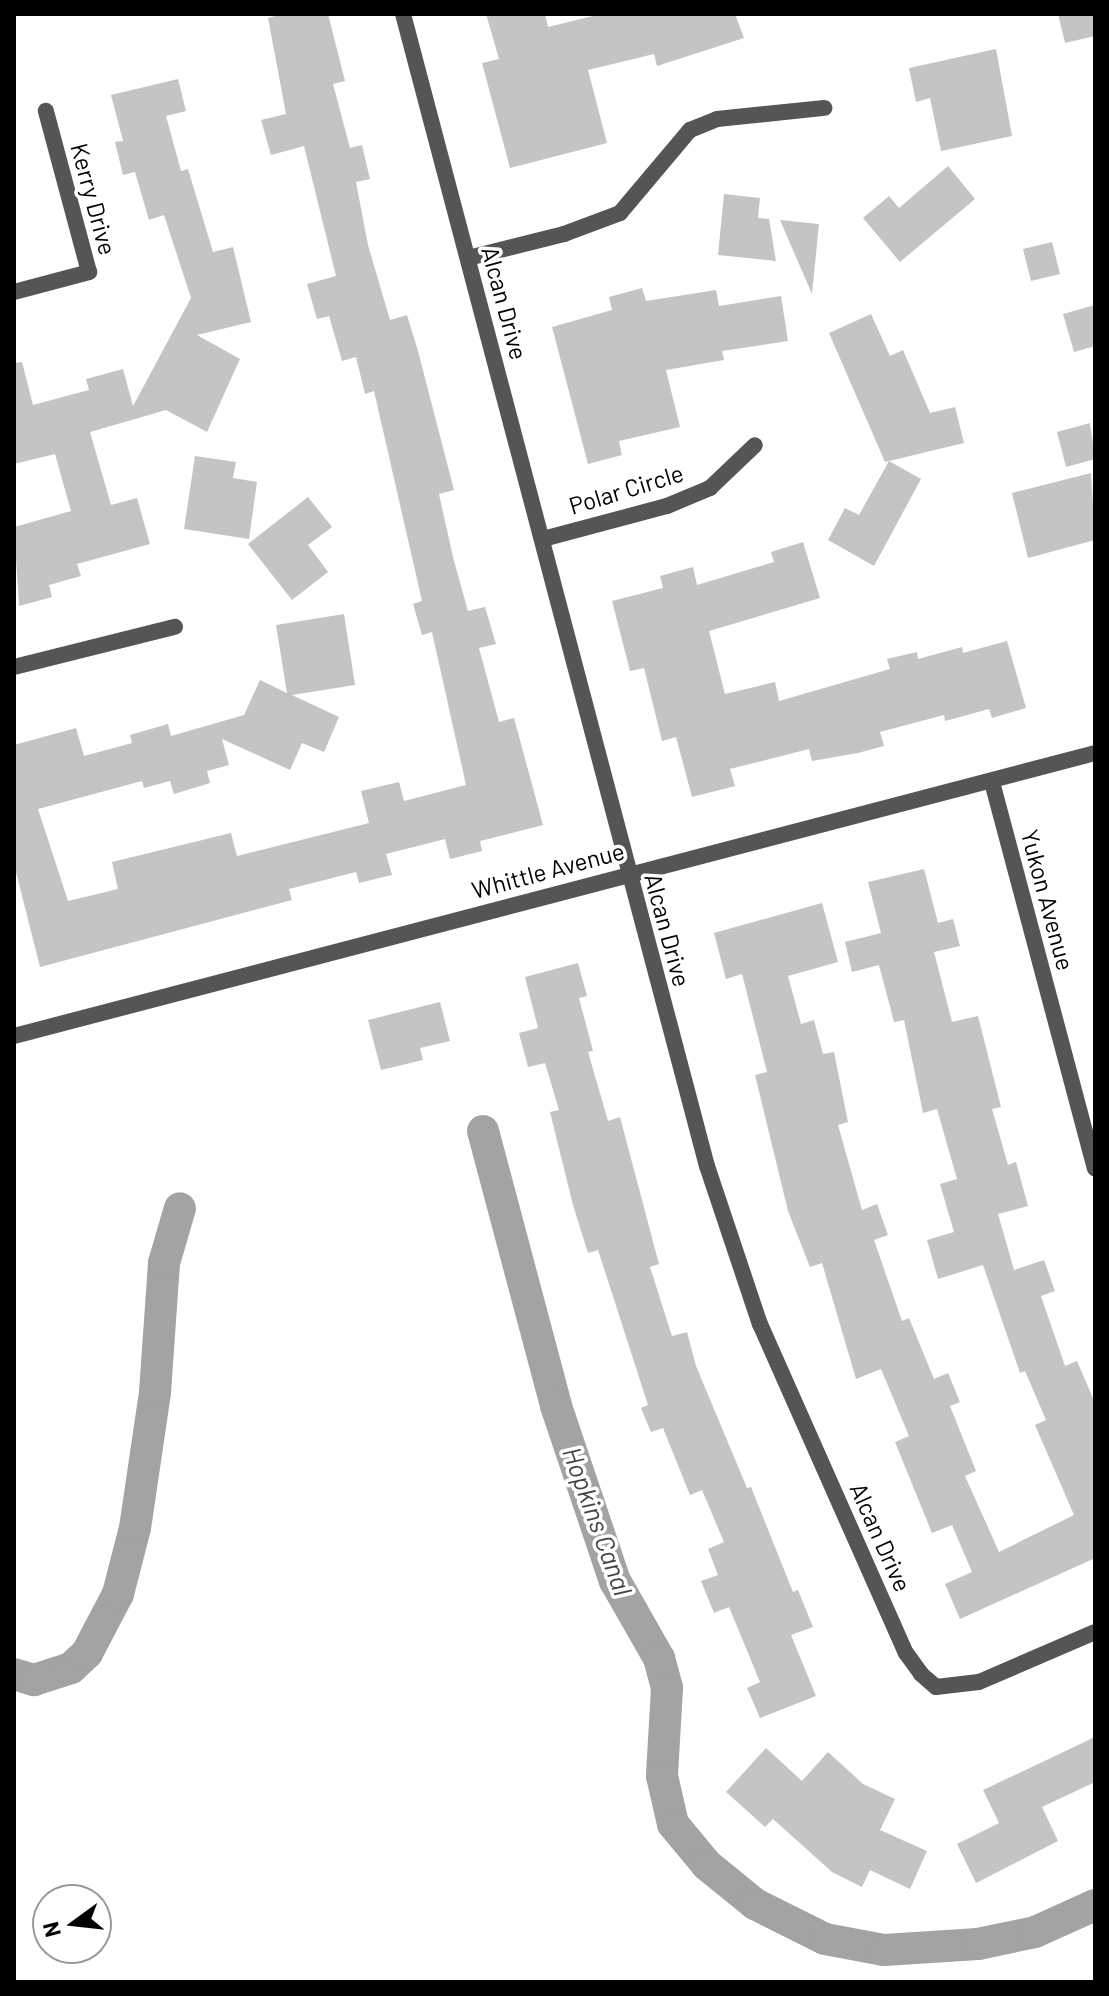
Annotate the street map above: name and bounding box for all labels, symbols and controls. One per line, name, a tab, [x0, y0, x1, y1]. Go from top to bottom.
street label: Kerry Drive	[65, 140, 123, 258]
street label: Alcan Drive	[476, 243, 534, 363]
street label: Polar Circle	[565, 458, 687, 520]
street label: Yukon Avenue	[1015, 827, 1081, 973]
street label: Whittle Avenue	[468, 836, 628, 904]
street label: Alcan Drive	[639, 870, 697, 990]
water label: Hopkins Canal	[557, 1442, 639, 1600]
street label: Alcan Drive	[844, 1478, 918, 1596]
north arrow	[32, 1884, 112, 1964]
text: N	[36, 1919, 65, 1940]

